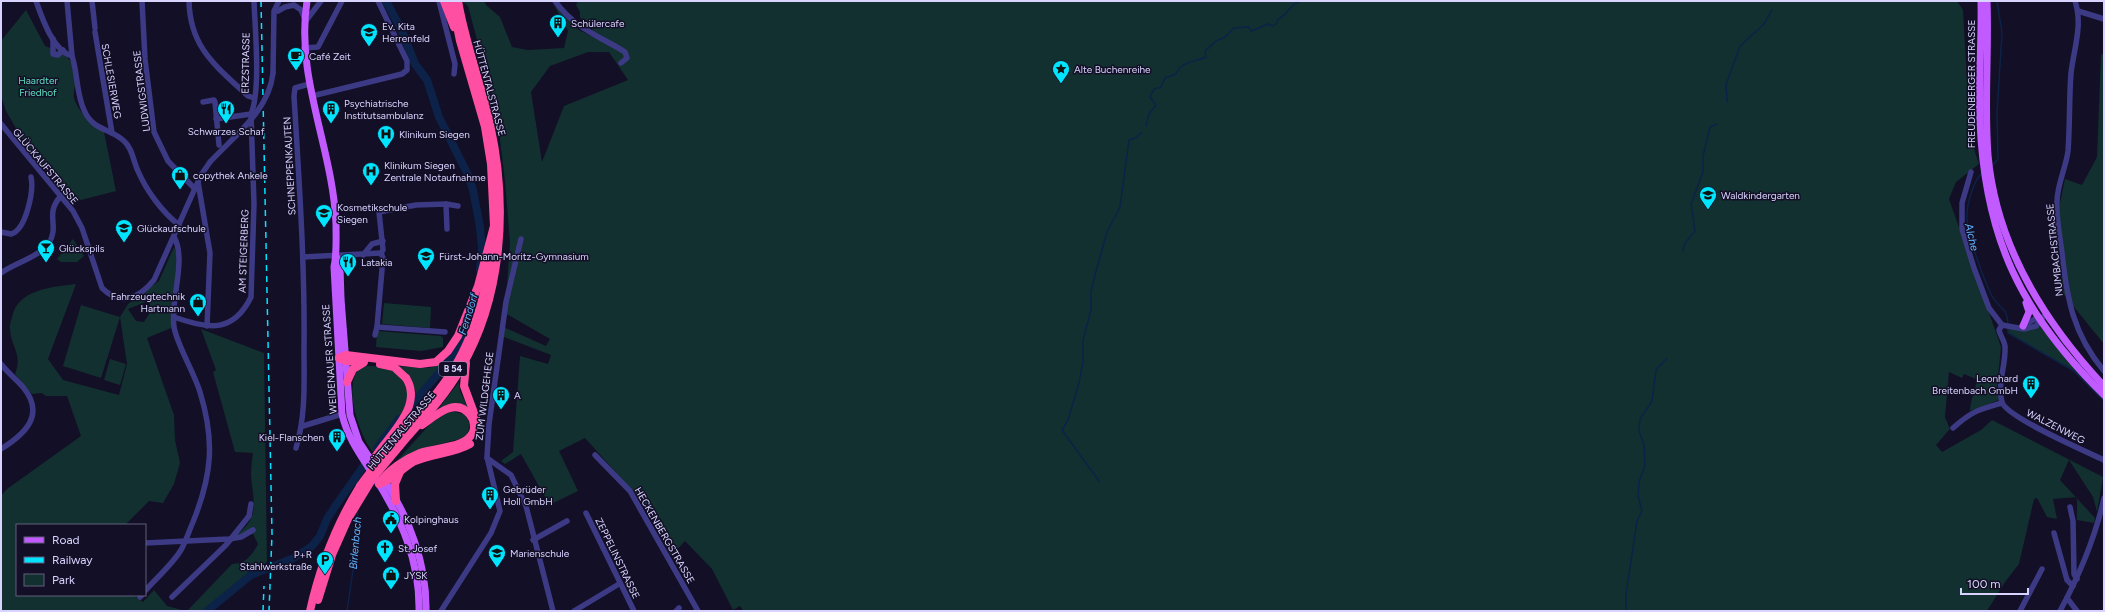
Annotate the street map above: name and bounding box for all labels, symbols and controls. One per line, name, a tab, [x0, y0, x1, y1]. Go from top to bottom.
building icon: Schülercafe	[548, 13, 568, 38]
place label: Schülercafe	[571, 17, 625, 30]
place label: Ev. Kita Herrenfeld	[382, 20, 430, 45]
street label: FREUDENBERGER STRASSE	[1965, 20, 1978, 148]
school or university icon: Ev. Kita Herrenfeld	[359, 22, 379, 47]
street label: ERZSTRASSE	[238, 32, 253, 94]
street label: HÜTTENTALSTRASSE	[470, 39, 509, 138]
street label: SCHLESIERWEG	[98, 42, 125, 120]
cafe icon: Café Zeit	[286, 46, 306, 71]
street label: LUDWIGSTRASSE	[130, 49, 153, 132]
place label: Café Zeit	[309, 50, 351, 63]
place icon: Alte Buchenreihe	[1051, 59, 1071, 84]
place label: Alte Buchenreihe	[1074, 63, 1151, 76]
park label: Haardter Friedhof	[18, 74, 58, 99]
place label: Psychiatrische Institutsambulanz	[344, 97, 424, 122]
restaurant icon: Schwarzes Schaf	[216, 99, 236, 124]
building icon: Psychiatrische Institutsambulanz	[321, 99, 341, 124]
street label: SCHNEPPENKAUTEN	[280, 116, 299, 216]
hospital icon: Klinikum Siegen	[376, 124, 396, 149]
place label: Schwarzes Schaf	[188, 125, 265, 138]
street label: GLÜCKAUFSTRASSE	[10, 126, 81, 207]
place label: Klinikum Siegen	[399, 128, 470, 141]
place label: Klinikum Siegen Zentrale Notaufnahme	[384, 159, 486, 184]
hospital icon: Klinikum Siegen Zentrale Notaufnahme	[361, 161, 381, 186]
shop icon: copythek Ankele	[170, 165, 190, 190]
place label: copythek Ankele	[193, 169, 268, 182]
school or university icon: Waldkindergarten	[1698, 185, 1718, 210]
place label: Waldkindergarten	[1721, 189, 1800, 202]
place label: Kosmetikschule Siegen	[337, 201, 408, 226]
school or university icon: Kosmetikschule Siegen	[314, 203, 334, 228]
street label: NUMBACHSTRASSE	[2043, 203, 2066, 297]
street label: AM STEIGERBERG	[236, 209, 251, 293]
school or university icon: Glückaufschule	[114, 218, 134, 243]
water label: Alche	[1962, 221, 1981, 252]
place label: Glückaufschule	[137, 222, 206, 235]
bar icon: Glückspils	[36, 238, 56, 263]
place label: Glückspils	[59, 242, 105, 255]
school or university icon: Fürst-Johann-Moritz-Gymnasium	[416, 246, 436, 271]
place label: Fürst-Johann-Moritz-Gymnasium	[439, 250, 589, 263]
restaurant icon: Latakia	[338, 252, 358, 277]
place label: Latakia	[361, 256, 392, 269]
place label: Fahrzeugtechnik Hartmann	[111, 290, 185, 315]
water label: Ferndorf	[456, 291, 481, 336]
shop icon: Fahrzeugtechnik Hartmann	[188, 292, 208, 317]
street label: WEIDENAUER STRASSE	[319, 303, 340, 414]
street label: ZUM WILDGEHEGE	[473, 351, 496, 441]
road number: B 54	[439, 362, 467, 376]
place label: Leonhard Breitenbach GmbH	[1932, 372, 2018, 397]
building icon: Leonhard Breitenbach GmbH	[2021, 374, 2041, 399]
building icon: A	[491, 385, 511, 410]
street label: HÜTTENTALSTRASSE	[365, 388, 438, 472]
place label: A	[514, 389, 521, 402]
street label: WALZENWEG	[2024, 406, 2088, 447]
building icon: Kiel-Flanschen	[327, 427, 347, 452]
place label: Kiel-Flanschen	[259, 431, 324, 444]
place label: Gebrüder Holl GmbH	[503, 483, 553, 508]
building icon: Gebrüder Holl GmbH	[480, 485, 500, 510]
street label: HECKENBERGSTRASSE	[632, 485, 698, 586]
public building icon: Kolpinghaus	[381, 509, 401, 534]
place label: Kolpinghaus	[404, 513, 459, 526]
water label: Birlenbach	[347, 516, 364, 570]
street label: ZEPPELINSTRASSE	[592, 516, 643, 601]
legend	[16, 524, 146, 596]
text: Road	[52, 533, 80, 547]
church icon: St. Josef	[375, 538, 395, 563]
place label: St. Josef	[398, 542, 438, 555]
school or university icon: Marienschule	[487, 543, 507, 568]
place label: Marienschule	[510, 547, 570, 560]
place label: P+R Stahlwerkstraße	[240, 548, 313, 573]
parking icon: P+R Stahlwerkstraße	[315, 550, 335, 575]
text: Railway	[52, 553, 93, 567]
shop icon: JYSK	[381, 565, 401, 590]
place label: JYSK	[404, 569, 428, 582]
scale bar	[1961, 570, 2028, 596]
text: Park	[52, 573, 75, 587]
text: 100 m	[1967, 577, 2001, 591]

